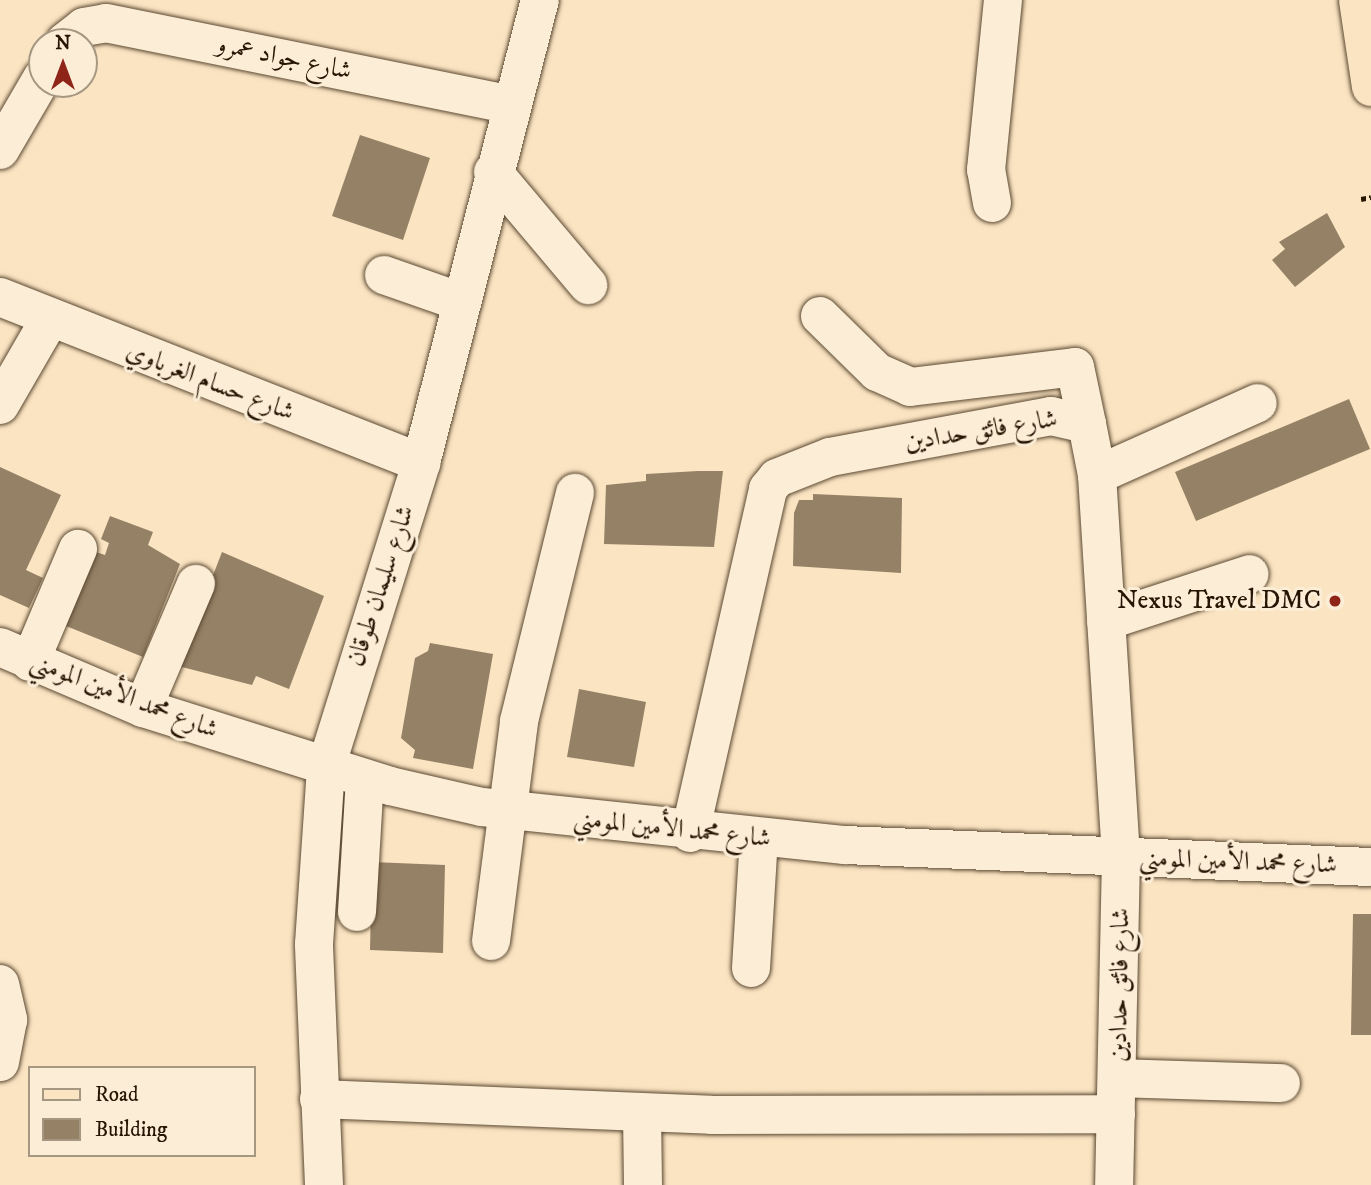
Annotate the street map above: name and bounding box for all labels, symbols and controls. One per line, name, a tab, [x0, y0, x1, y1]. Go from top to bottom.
north arrow	[28, 28, 98, 98]
street label: شارع جواد عمرو	[214, 28, 354, 88]
text: N	[55, 32, 71, 55]
street label: شارع حسام الغرباوي	[121, 336, 299, 428]
street label: شارع فائق حدادين	[902, 404, 1060, 458]
street label: شارع سليمان طوقان	[340, 501, 422, 671]
place label: Nexus Travel DMC	[1117, 585, 1321, 617]
marker: Nexus Travel DMC	[1327, 593, 1343, 609]
street label: شارع محمد الأمين المومني	[26, 646, 222, 746]
street label: شارع محمد الأمين المومني	[572, 803, 772, 855]
street label: شارع محمد الأمين المومني	[1138, 843, 1338, 881]
street label: شارع فائق حدادين	[1103, 908, 1137, 1062]
legend	[28, 1066, 256, 1157]
text: Road	[95, 1082, 139, 1108]
text: Building	[95, 1117, 167, 1143]

